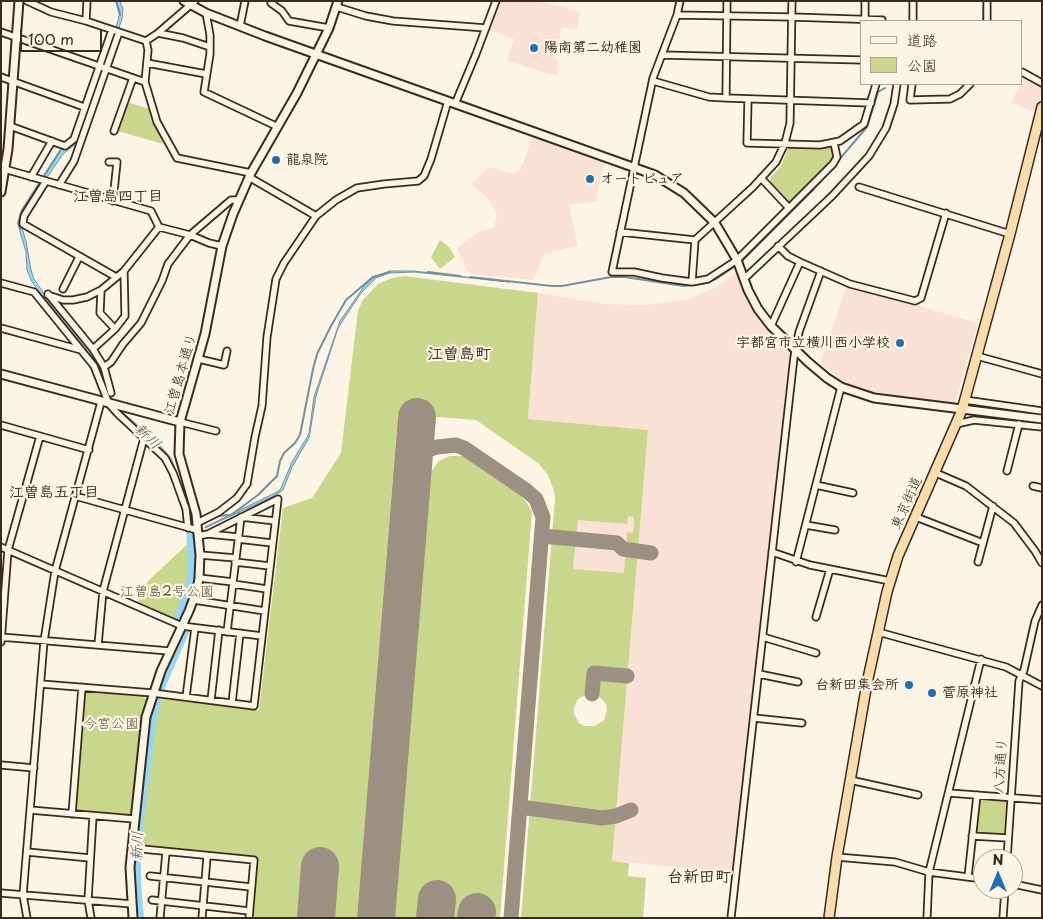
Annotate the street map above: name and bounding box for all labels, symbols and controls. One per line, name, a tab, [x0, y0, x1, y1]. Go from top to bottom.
scale bar	[22, 20, 105, 52]
legend	[860, 20, 1023, 85]
text: 100 m	[28, 27, 74, 50]
text: 道路	[907, 28, 937, 51]
place label: 陽南第二幼稚園	[544, 40, 642, 56]
marker: 陽南第二幼稚園	[528, 42, 540, 54]
text: 公園	[907, 53, 937, 76]
place label: 龍泉院	[286, 152, 328, 168]
marker: 龍泉院	[270, 154, 282, 166]
place label: オートピュア	[600, 171, 684, 187]
marker: オートピュア	[584, 173, 596, 185]
district label: 江曽島四丁目	[73, 188, 163, 206]
street label: 江曽島本通り	[161, 331, 201, 417]
place label: 宇都宮市立横川西小学校	[736, 335, 890, 351]
marker: 宇都宮市立横川西小学校	[894, 337, 906, 349]
district label: 江曽島町	[427, 345, 491, 365]
water label: 新川	[130, 420, 164, 454]
street label: 東京街道	[888, 474, 926, 532]
district label: 江曽島五丁目	[9, 484, 99, 502]
park label: 江曽島2号公園	[120, 584, 214, 600]
place label: 台新田集会所	[815, 677, 899, 693]
marker: 台新田集会所	[903, 679, 915, 691]
place label: 菅原神社	[942, 685, 998, 701]
marker: 菅原神社	[926, 687, 938, 699]
park label: 今宮公園	[83, 716, 139, 732]
street label: 八方通り	[991, 737, 1011, 795]
water label: 新川	[128, 831, 148, 861]
north arrow	[973, 849, 1023, 899]
text: N	[992, 849, 1004, 870]
district label: 台新田町	[667, 868, 731, 888]

